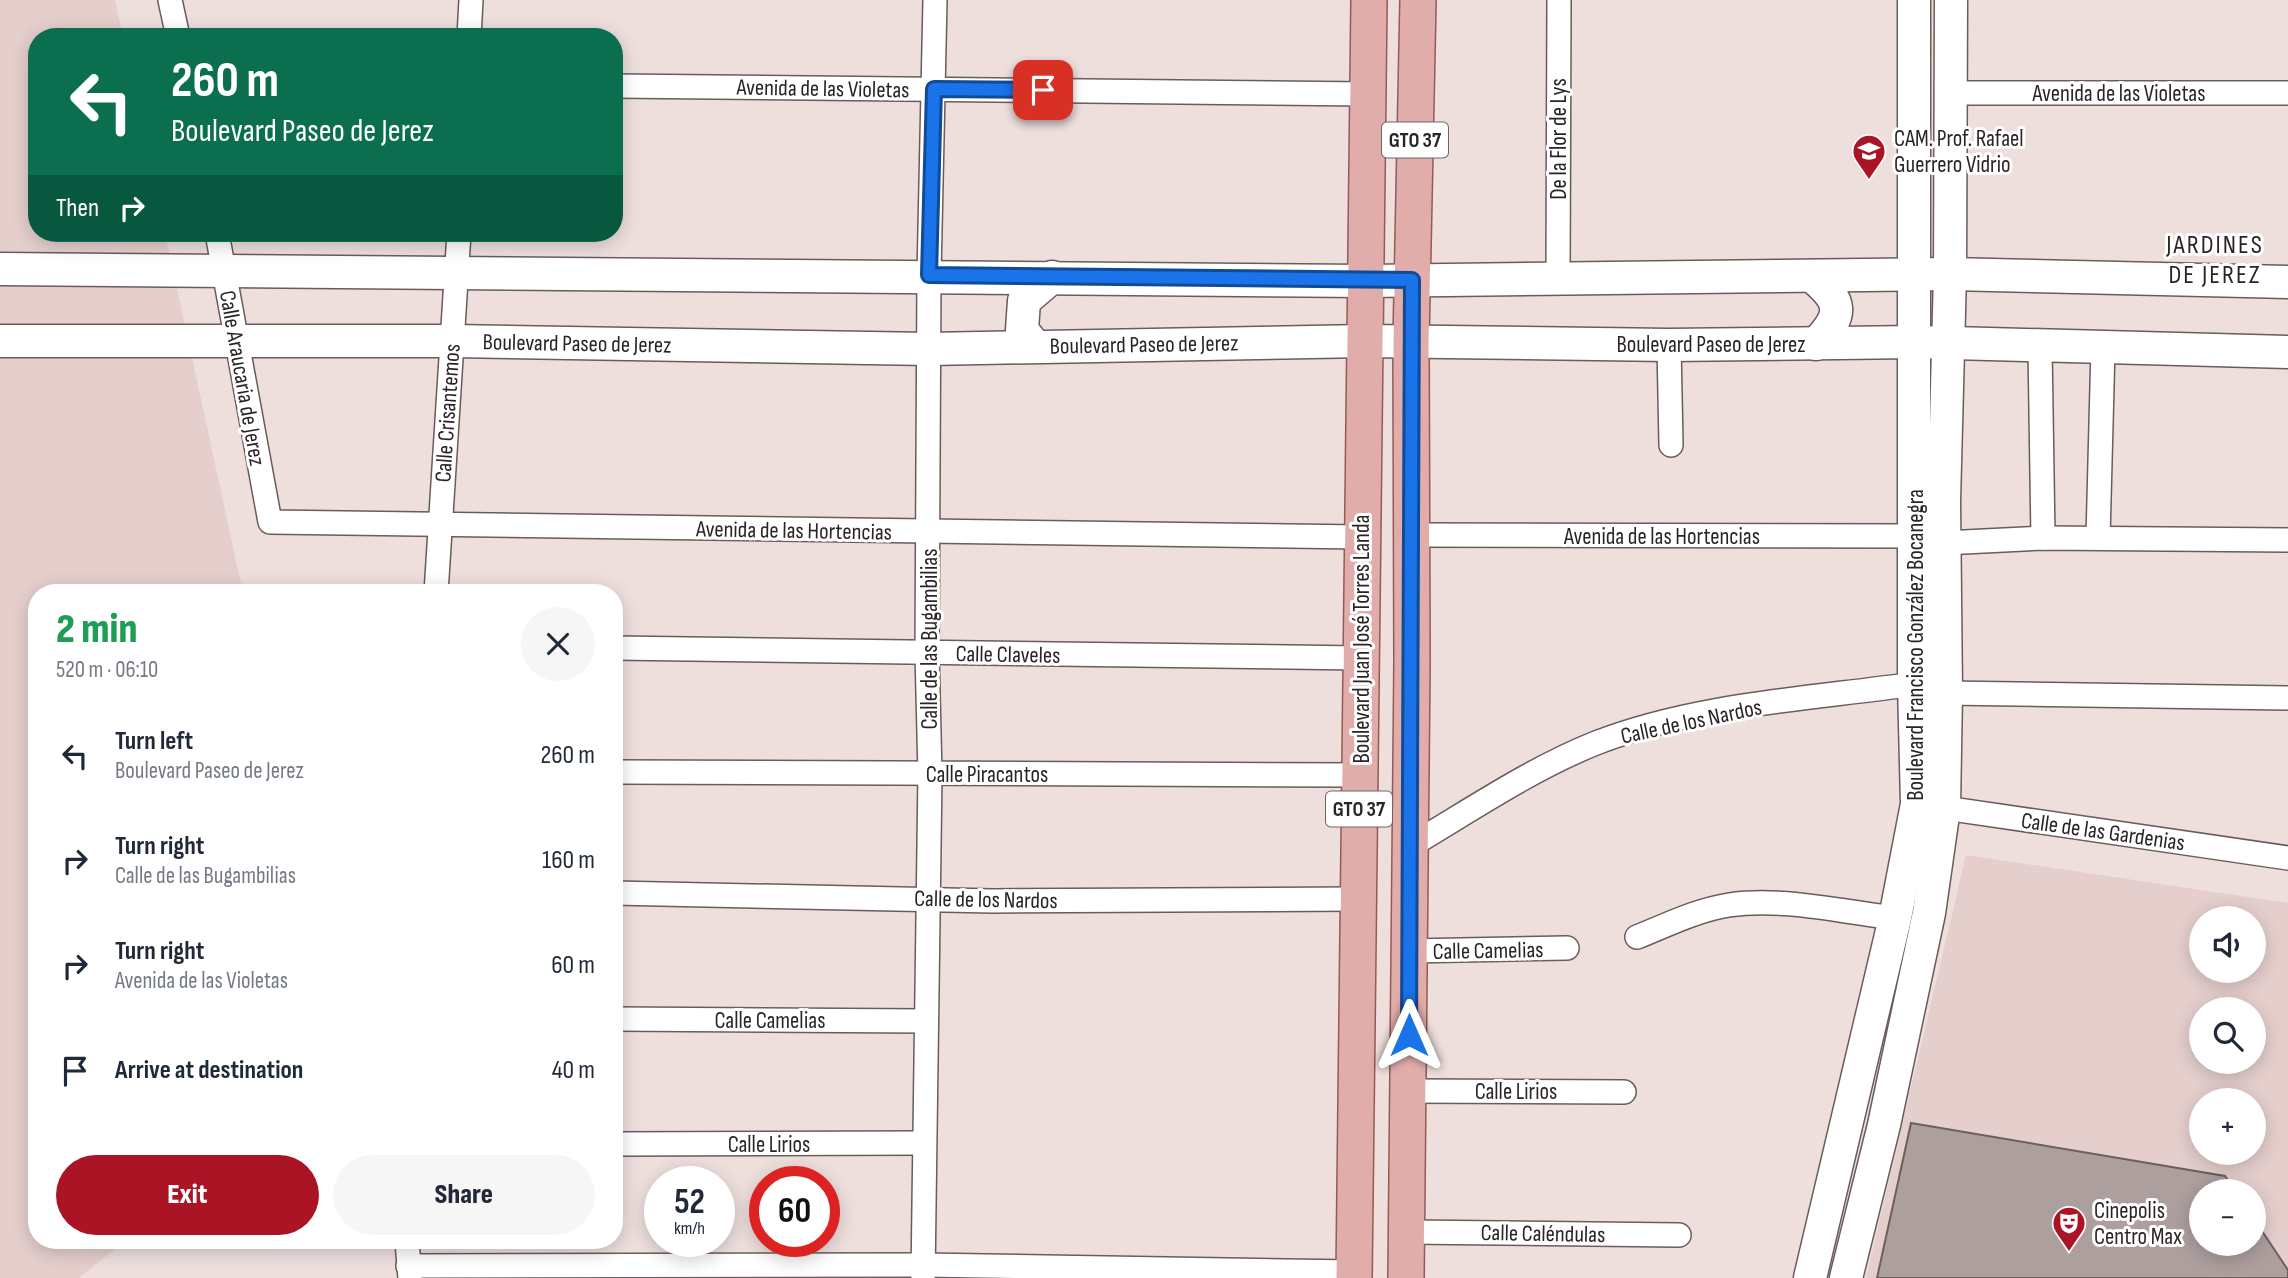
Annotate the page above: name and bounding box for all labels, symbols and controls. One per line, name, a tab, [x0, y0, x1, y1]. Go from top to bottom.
text: 260 m	[171, 52, 279, 111]
icon: left	[56, 56, 147, 147]
pin	[1013, 60, 1073, 120]
icon: arrive	[1024, 71, 1062, 109]
street label: Avenida de las Violetas	[735, 73, 910, 105]
street label: De la Flor de Lys	[1545, 78, 1573, 200]
street label: Avenida de las Violetas	[2032, 80, 2205, 108]
text: Boulevard Paseo de Jerez	[171, 112, 434, 151]
road number: GTO 37	[1382, 122, 1448, 158]
place label: CAM. Prof. Rafael Guerrero Vidrio	[1894, 125, 2024, 179]
school or university icon: CAM. Prof. Rafael Guerrero Vidrio	[1850, 132, 1888, 181]
icon: right	[113, 189, 151, 227]
text: Then	[56, 193, 99, 224]
district label: JARDINES DE JEREZ	[2165, 230, 2264, 291]
street label: Calle Araucaria de Jerez	[213, 288, 271, 468]
street label: Boulevard Paseo de Jerez	[482, 328, 672, 360]
street label: Boulevard Paseo de Jerez	[1049, 329, 1239, 361]
street label: Boulevard Paseo de Jerez	[1617, 331, 1805, 359]
street label: Calle Crisantemos	[429, 343, 467, 483]
street label: Boulevard Francisco González Bocanegra	[1902, 489, 1930, 801]
street label: Avenida de las Hortencias	[695, 515, 892, 547]
street label: Boulevard Juan José Torres Landa	[1348, 515, 1376, 763]
street label: Avenida de las Hortencias	[1563, 523, 1760, 551]
street label: Calle de las Bugambilias	[916, 549, 944, 729]
text: 2 min	[56, 604, 137, 655]
button: close	[521, 607, 595, 681]
street label: Calle Claveles	[955, 640, 1061, 670]
text: 520 m · 06:10	[56, 656, 158, 684]
street label: Calle de los Nardos	[1618, 693, 1764, 751]
text: Turn left	[115, 726, 193, 757]
icon: left	[56, 737, 94, 775]
text: 260 m	[540, 740, 595, 771]
text: Boulevard Paseo de Jerez	[115, 757, 304, 785]
street label: Calle Piracantos	[926, 761, 1048, 789]
road number: GTO 37	[1326, 792, 1392, 826]
street label: Calle de las Gardenias	[2019, 807, 2187, 857]
text: Turn right	[115, 831, 204, 862]
icon: right	[56, 842, 94, 880]
text: 160 m	[542, 845, 595, 876]
text: Calle de las Bugambilias	[115, 862, 296, 890]
street label: Calle de los Nardos	[914, 885, 1058, 915]
map controls	[2189, 906, 2266, 1256]
button: sound	[2189, 906, 2266, 983]
text: Turn right	[115, 936, 204, 967]
street label: Calle Camelias	[1432, 936, 1544, 966]
icon: right	[56, 947, 94, 985]
text: 60 m	[551, 950, 595, 981]
text: Avenida de las Violetas	[115, 967, 288, 995]
button: search	[2189, 997, 2266, 1074]
position arrow	[1372, 998, 1446, 1072]
street label: Calle Camelias	[715, 1007, 825, 1035]
icon: arrive	[56, 1052, 94, 1090]
text: Arrive at destination	[115, 1055, 303, 1086]
text: 40 m	[552, 1055, 595, 1086]
street label: Calle Lirios	[1475, 1078, 1557, 1106]
button: +	[2189, 1088, 2266, 1165]
street label: Calle Lirios	[728, 1131, 810, 1159]
button: Exit	[56, 1155, 319, 1235]
button: Share	[333, 1155, 595, 1235]
speed limit sign: 60	[749, 1166, 840, 1257]
button: −	[2189, 1179, 2266, 1256]
text: 52	[674, 1181, 705, 1224]
place label: Cinepolis Centro Max	[2094, 1197, 2182, 1251]
theatre icon: Cinepolis Centro Max	[2050, 1204, 2088, 1253]
text: km/h	[674, 1218, 705, 1239]
street label: Calle Caléndulas	[1480, 1219, 1606, 1249]

